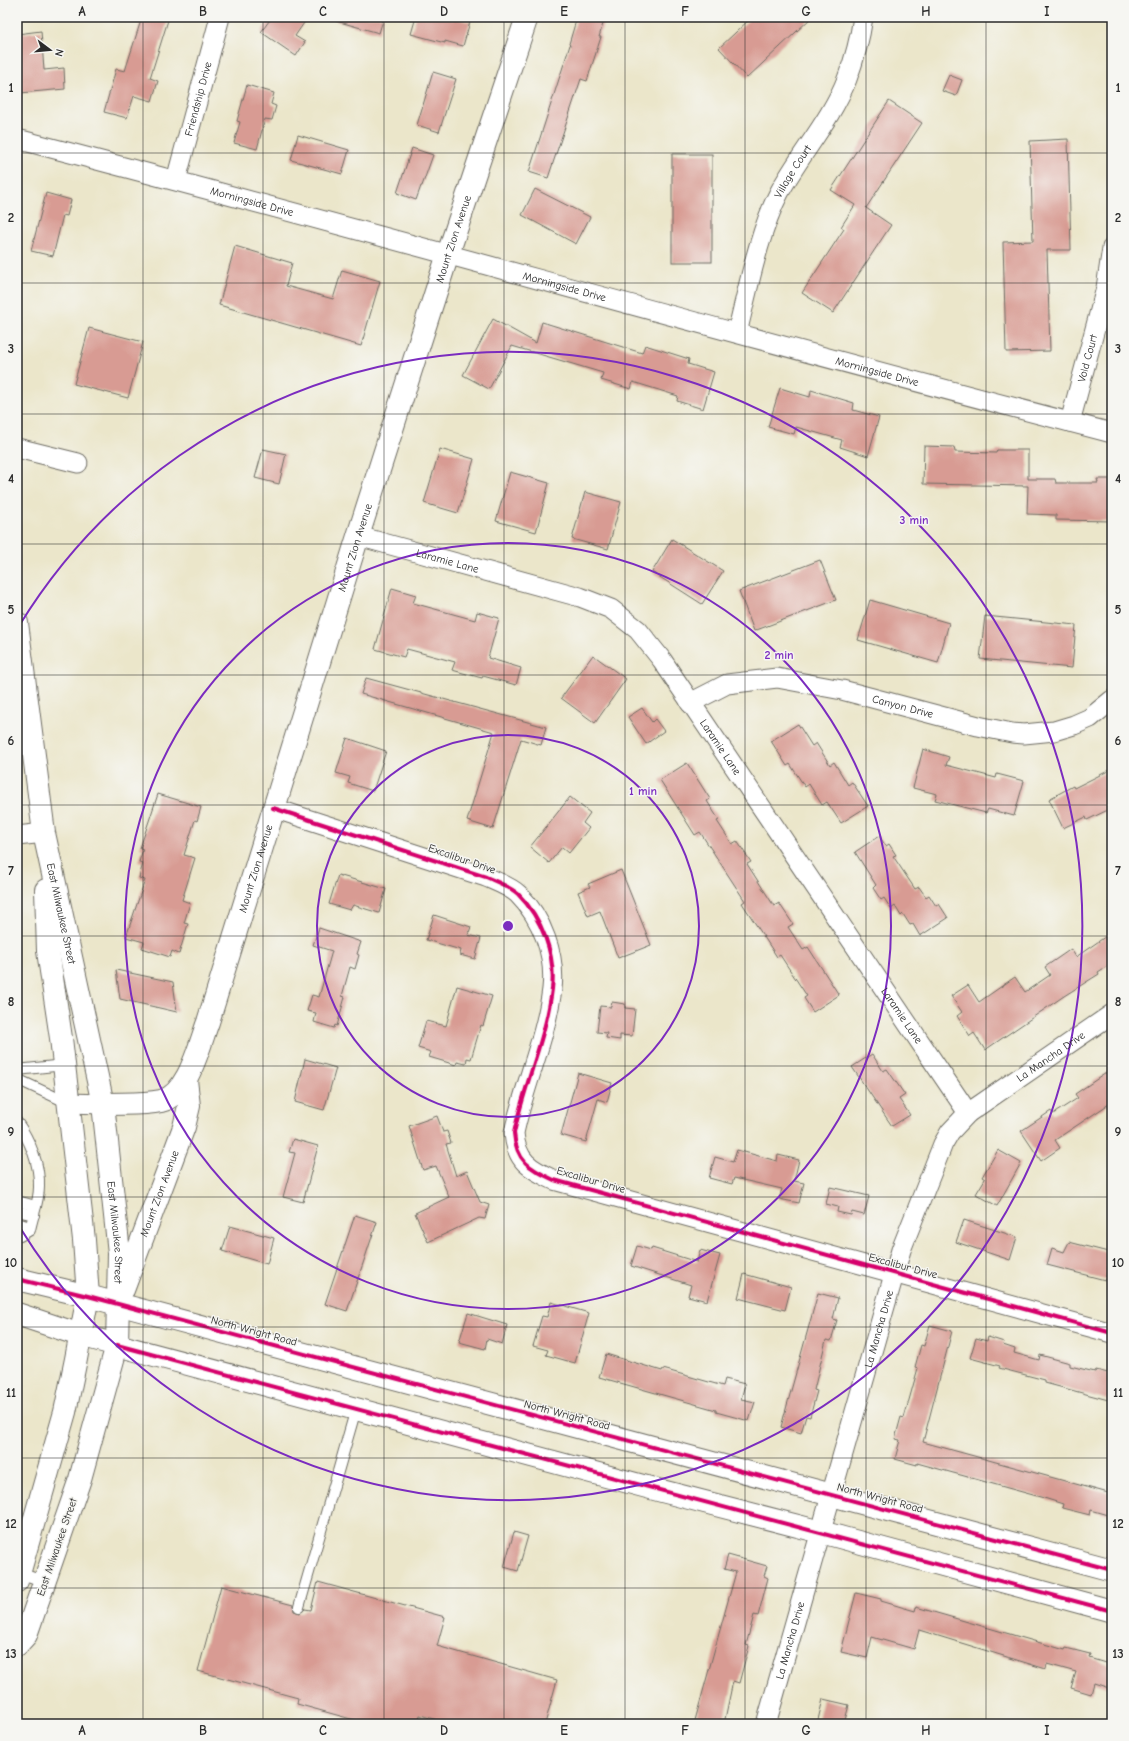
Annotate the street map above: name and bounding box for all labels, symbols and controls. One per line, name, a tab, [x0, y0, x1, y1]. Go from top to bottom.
text: A	[78, 4, 86, 19]
text: B	[199, 4, 207, 19]
text: C	[319, 4, 327, 19]
text: D	[440, 4, 448, 19]
text: E	[560, 4, 568, 19]
text: F	[681, 4, 689, 19]
text: G	[801, 4, 811, 19]
text: H	[921, 4, 931, 19]
text: I	[1044, 4, 1050, 19]
north arrow	[30, 30, 70, 70]
text: N	[52, 47, 66, 58]
street label: Friendship Drive	[182, 60, 214, 138]
text: 1	[8, 80, 14, 95]
text: 1	[1115, 80, 1121, 95]
street label: Village Court	[771, 142, 814, 200]
street label: Morningside Drive	[209, 184, 295, 219]
street label: Mount Zion Avenue	[433, 193, 474, 284]
text: 2	[8, 210, 14, 225]
text: 2	[1115, 210, 1121, 225]
street label: Morningside Drive	[521, 269, 608, 304]
street label: Vold Court	[1075, 332, 1100, 384]
text: 3	[8, 341, 14, 356]
text: 3	[1115, 341, 1121, 356]
street label: Morningside Drive	[834, 354, 921, 389]
text: 4	[8, 471, 14, 486]
text: 4	[1115, 471, 1121, 486]
street label: Mount Zion Avenue	[335, 501, 375, 593]
text: 3 min	[899, 513, 929, 527]
street label: Laramie Lane	[415, 546, 481, 576]
text: 5	[8, 602, 15, 617]
text: 5	[1115, 602, 1122, 617]
text: 2 min	[764, 648, 794, 662]
street label: Canyon Drive	[871, 692, 935, 721]
street label: Laramie Lane	[697, 717, 744, 778]
text: 6	[8, 733, 15, 748]
text: 6	[1115, 733, 1122, 748]
text: 1 min	[629, 784, 657, 798]
street label: Mount Zion Avenue	[236, 822, 275, 914]
street label: Excalibur Drive	[426, 841, 498, 877]
street label: East Milwaukee Street	[44, 862, 79, 966]
text: 7	[8, 863, 14, 878]
text: 7	[1115, 863, 1121, 878]
centre of rings	[501, 919, 515, 933]
street label: Laramie Lane	[879, 985, 926, 1046]
text: 8	[8, 994, 14, 1009]
text: 8	[1115, 994, 1121, 1009]
street label: La Mancha Drive	[1014, 1028, 1088, 1084]
text: 9	[8, 1124, 15, 1139]
text: 9	[1115, 1124, 1122, 1139]
street label: Mount Zion Avenue	[137, 1148, 181, 1239]
street label: Excalibur Drive	[555, 1164, 627, 1196]
street label: East Milwaukee Street	[105, 1180, 126, 1285]
street label: Excalibur Drive	[867, 1251, 939, 1282]
text: 10	[5, 1255, 17, 1270]
text: 10	[1112, 1255, 1124, 1270]
street label: La Mancha Drive	[861, 1288, 896, 1369]
street label: North Wright Road	[209, 1313, 299, 1349]
text: 11	[6, 1385, 16, 1400]
text: 11	[1113, 1385, 1123, 1400]
street label: North Wright Road	[522, 1397, 612, 1433]
street label: North Wright Road	[835, 1480, 925, 1516]
street label: East Milwaukee Street	[34, 1495, 80, 1598]
text: 12	[5, 1516, 17, 1531]
text: 12	[1112, 1516, 1124, 1531]
street label: La Mancha Drive	[773, 1600, 807, 1681]
text: 13	[5, 1646, 17, 1661]
text: 13	[1112, 1646, 1124, 1661]
text: A	[78, 1723, 86, 1738]
text: B	[199, 1723, 207, 1738]
text: C	[319, 1723, 327, 1738]
text: D	[440, 1723, 448, 1738]
text: E	[560, 1723, 568, 1738]
text: F	[681, 1723, 689, 1738]
text: G	[801, 1723, 811, 1738]
text: H	[921, 1723, 931, 1738]
text: I	[1044, 1723, 1050, 1738]

